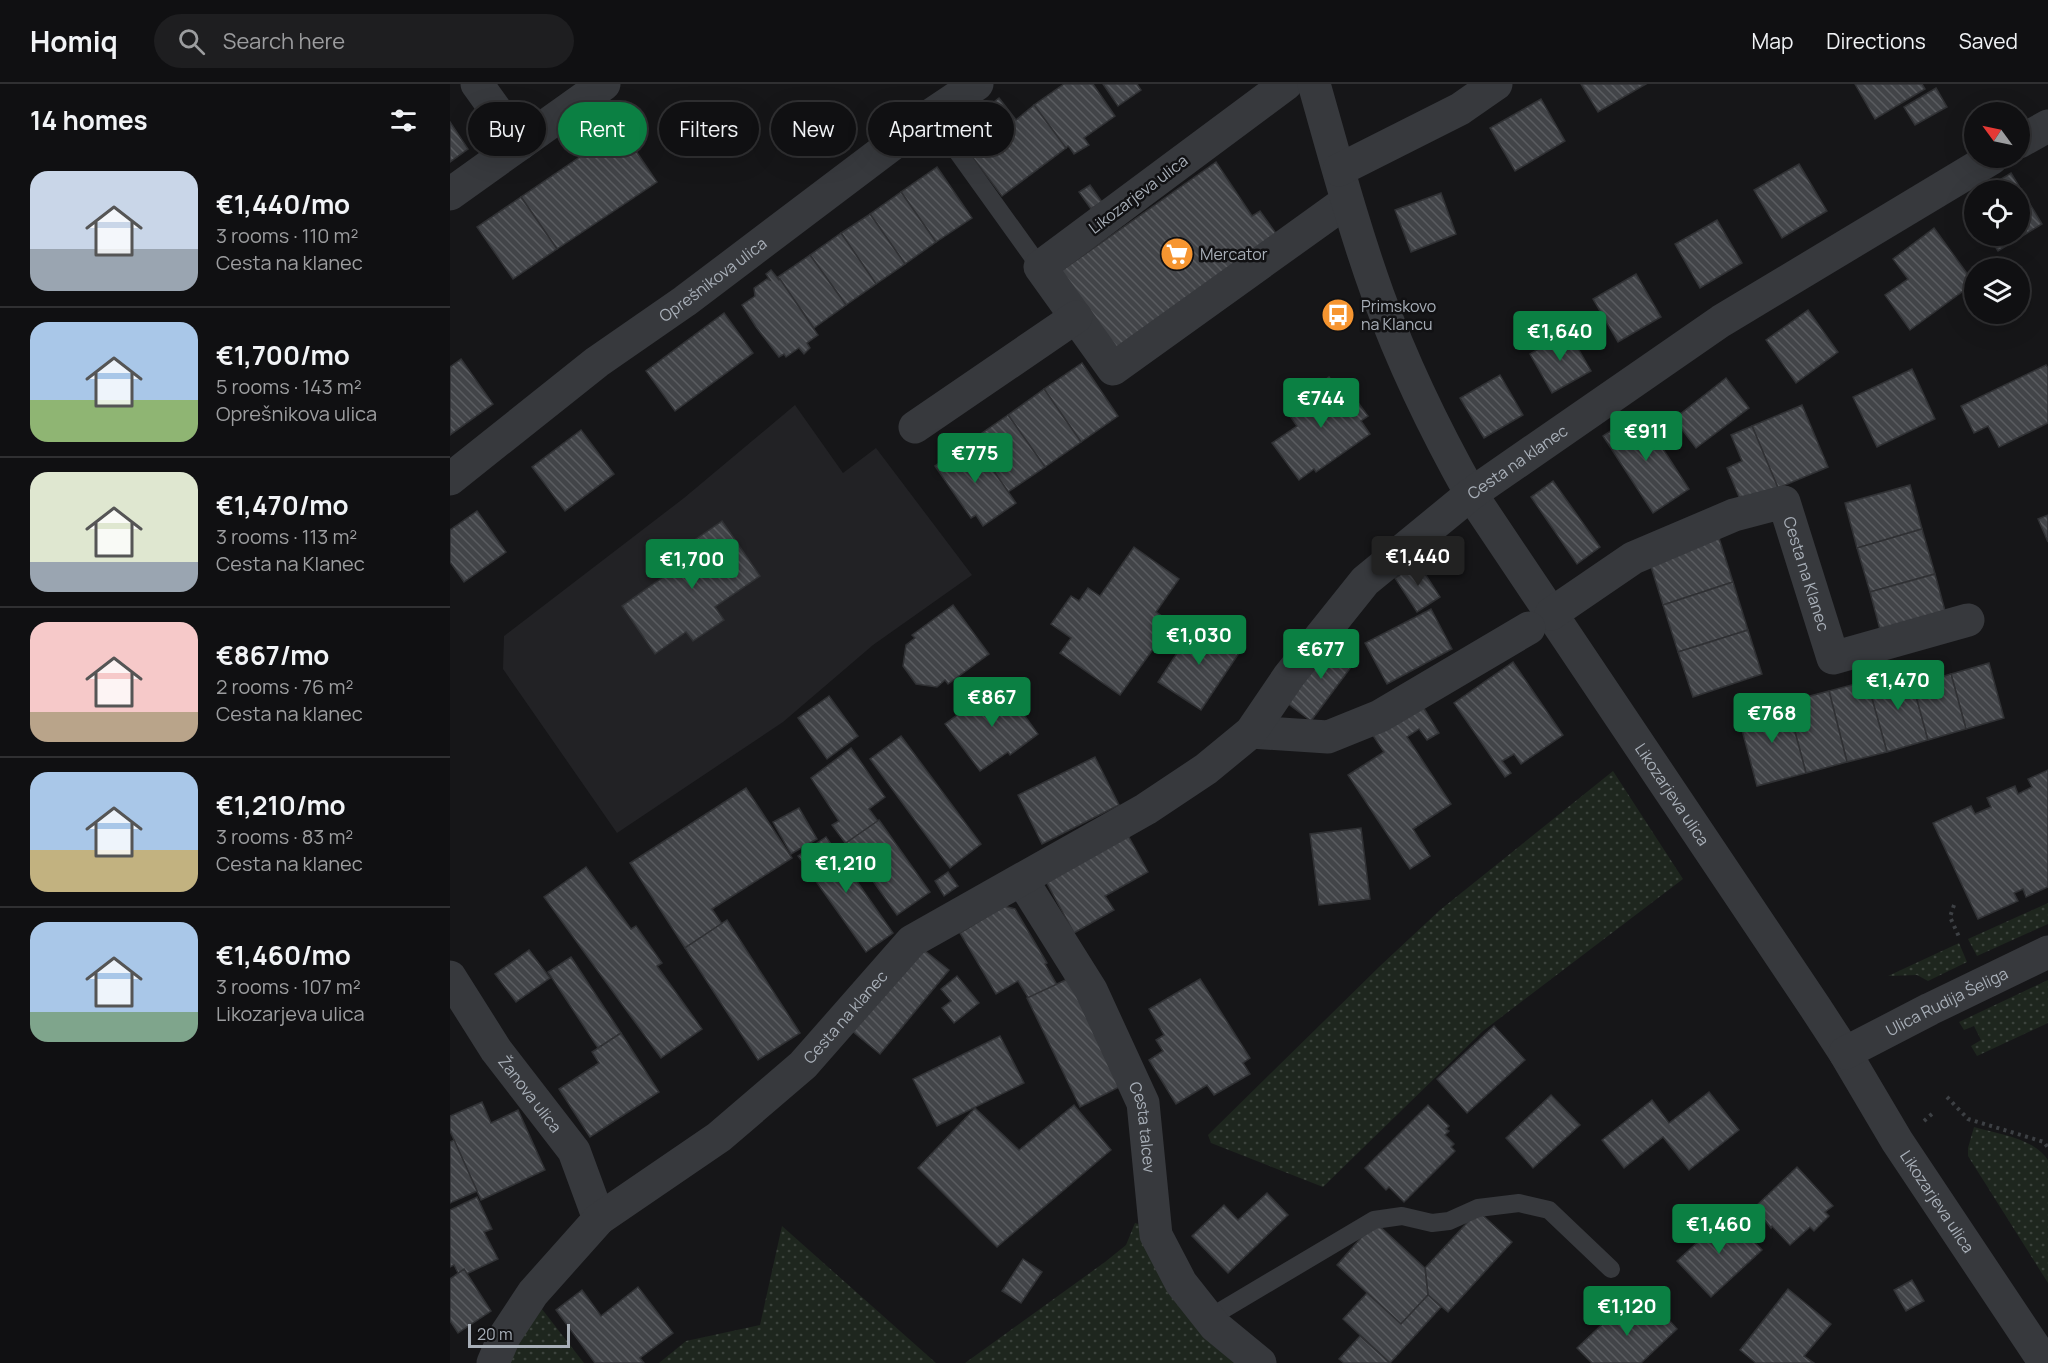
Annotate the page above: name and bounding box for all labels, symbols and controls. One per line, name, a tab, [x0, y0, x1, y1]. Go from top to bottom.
search box	[154, 14, 574, 68]
text: Homiq	[30, 22, 118, 60]
icon: search	[175, 25, 208, 58]
text: Search here	[223, 26, 345, 56]
text: Map	[1752, 27, 1793, 55]
text: Directions	[1826, 27, 1926, 55]
text: Saved	[1959, 27, 2018, 55]
text: 14 homes	[30, 102, 148, 138]
chip: Buy	[468, 102, 546, 156]
chip: Rent	[558, 102, 647, 156]
chip: Filters	[659, 102, 759, 156]
chip: New	[771, 102, 856, 156]
chip: Apartment	[868, 102, 1014, 156]
north arrow	[1964, 102, 2030, 168]
map controls	[1964, 102, 2030, 324]
icon: filters	[387, 104, 420, 137]
street label: Likozarjeva ulica	[1084, 149, 1192, 239]
button: locate	[1964, 180, 2030, 246]
text: €1,440/mo	[216, 186, 350, 222]
icon: home	[78, 195, 150, 267]
text: 3 rooms · 110 m²	[216, 222, 358, 249]
street label: Oprešnikova ulica	[654, 232, 771, 327]
supermarket icon: Mercator	[1159, 236, 1195, 272]
place label: Mercator	[1200, 243, 1268, 265]
text: Cesta na klanec	[216, 249, 363, 276]
button: layers	[1964, 258, 2030, 324]
place label: Primskovo na Klancu	[1361, 295, 1436, 335]
bus stop icon: Primskovo na Klancu	[1320, 297, 1356, 333]
pin: €1,640	[1511, 311, 1609, 362]
text: €1,640	[1527, 317, 1593, 344]
text: €1,700/mo	[216, 337, 350, 373]
icon: home	[78, 346, 150, 418]
text: 5 rooms · 143 m²	[216, 373, 362, 400]
pin: €744	[1285, 378, 1357, 429]
text: €744	[1297, 384, 1345, 411]
text: Oprešnikova ulica	[216, 400, 377, 427]
pin: €911	[1610, 411, 1682, 462]
text: €911	[1624, 417, 1668, 444]
street label: Cesta na klanec	[1463, 419, 1572, 504]
pin: €775	[939, 433, 1011, 484]
text: €775	[952, 439, 998, 466]
text: €1,470/mo	[216, 487, 349, 523]
icon: home	[78, 496, 150, 568]
street label: Cesta na Klanec	[1778, 514, 1835, 634]
text: 3 rooms · 113 m²	[216, 523, 357, 550]
pin: €1,440	[1369, 536, 1467, 587]
pin: €1,700	[643, 539, 741, 590]
text: €1,440	[1386, 542, 1450, 569]
text: €1,700	[660, 545, 724, 572]
text: Cesta na Klanec	[216, 550, 365, 577]
pin: €1,030	[1150, 615, 1248, 666]
text: €1,030	[1166, 621, 1232, 648]
pin: €677	[1285, 629, 1357, 680]
text: €677	[1297, 635, 1345, 662]
text: €867/mo	[216, 637, 329, 673]
icon: home	[78, 646, 150, 718]
pin: €1,470	[1849, 660, 1947, 711]
text: €1,470	[1866, 666, 1930, 693]
text: 2 rooms · 76 m²	[216, 673, 353, 700]
pin: €867	[956, 677, 1028, 728]
text: €867	[968, 683, 1017, 710]
pin: €768	[1736, 693, 1808, 744]
text: €768	[1748, 699, 1797, 726]
text: Cesta na klanec	[216, 700, 363, 727]
street label: Likozarjeva ulica	[1630, 739, 1715, 850]
text: €1,210/mo	[216, 787, 346, 823]
icon: home	[78, 796, 150, 868]
text: 3 rooms · 83 m²	[216, 823, 353, 850]
pin: €1,210	[797, 843, 895, 894]
text: €1,210	[815, 849, 877, 876]
text: Cesta na klanec	[216, 850, 363, 877]
text: €1,460/mo	[216, 937, 351, 973]
icon: home	[78, 946, 150, 1018]
street label: Ulica Rudija Šeliga	[1882, 962, 2011, 1041]
street label: Cesta na klanec	[798, 965, 892, 1068]
text: 3 rooms · 107 m²	[216, 973, 361, 1000]
text: Likozarjeva ulica	[216, 1000, 365, 1027]
street label: Žanova ulica	[493, 1051, 567, 1137]
street label: Cesta talcev	[1124, 1078, 1161, 1174]
street label: Likozarjeva ulica	[1895, 1146, 1980, 1257]
pin: €1,460	[1670, 1204, 1768, 1255]
text: €1,460	[1686, 1210, 1752, 1237]
pin: €1,120	[1578, 1286, 1676, 1337]
text: €1,120	[1597, 1292, 1657, 1319]
scale bar	[468, 1321, 570, 1348]
text: 20 m	[477, 1323, 513, 1345]

